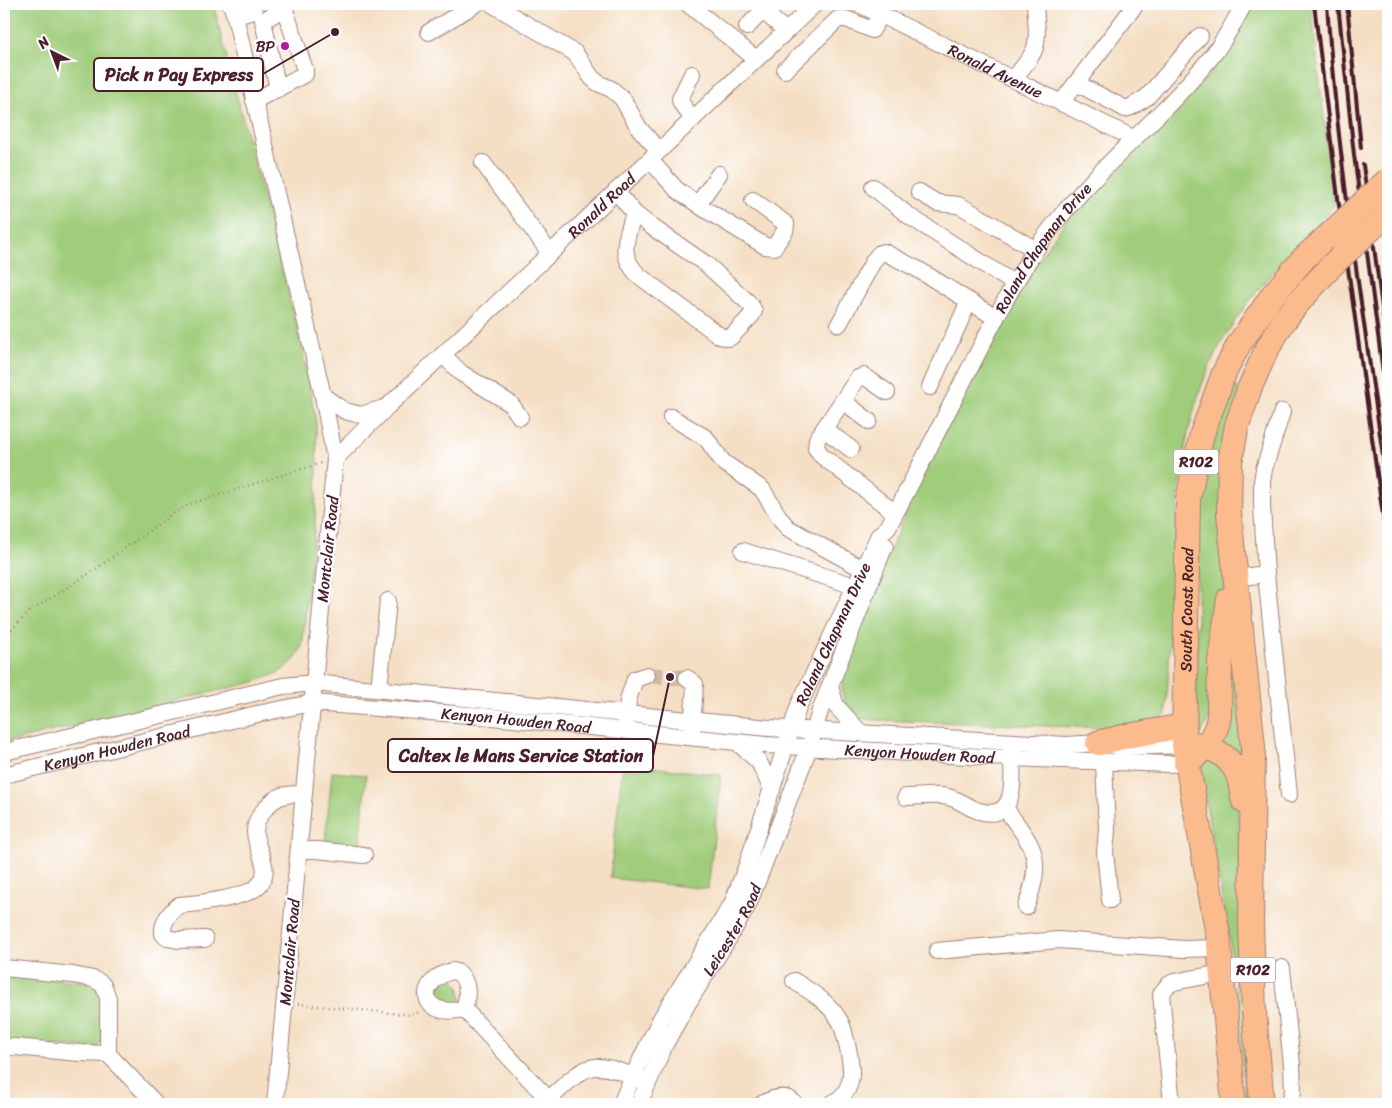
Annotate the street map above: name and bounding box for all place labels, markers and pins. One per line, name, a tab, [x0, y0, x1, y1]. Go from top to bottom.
place label: BP	[256, 32, 276, 61]
marker: BP	[279, 40, 291, 52]
callout: Pick n Pay Express	[94, 58, 263, 91]
callout: Caltex le Mans Service Station	[388, 739, 653, 772]

